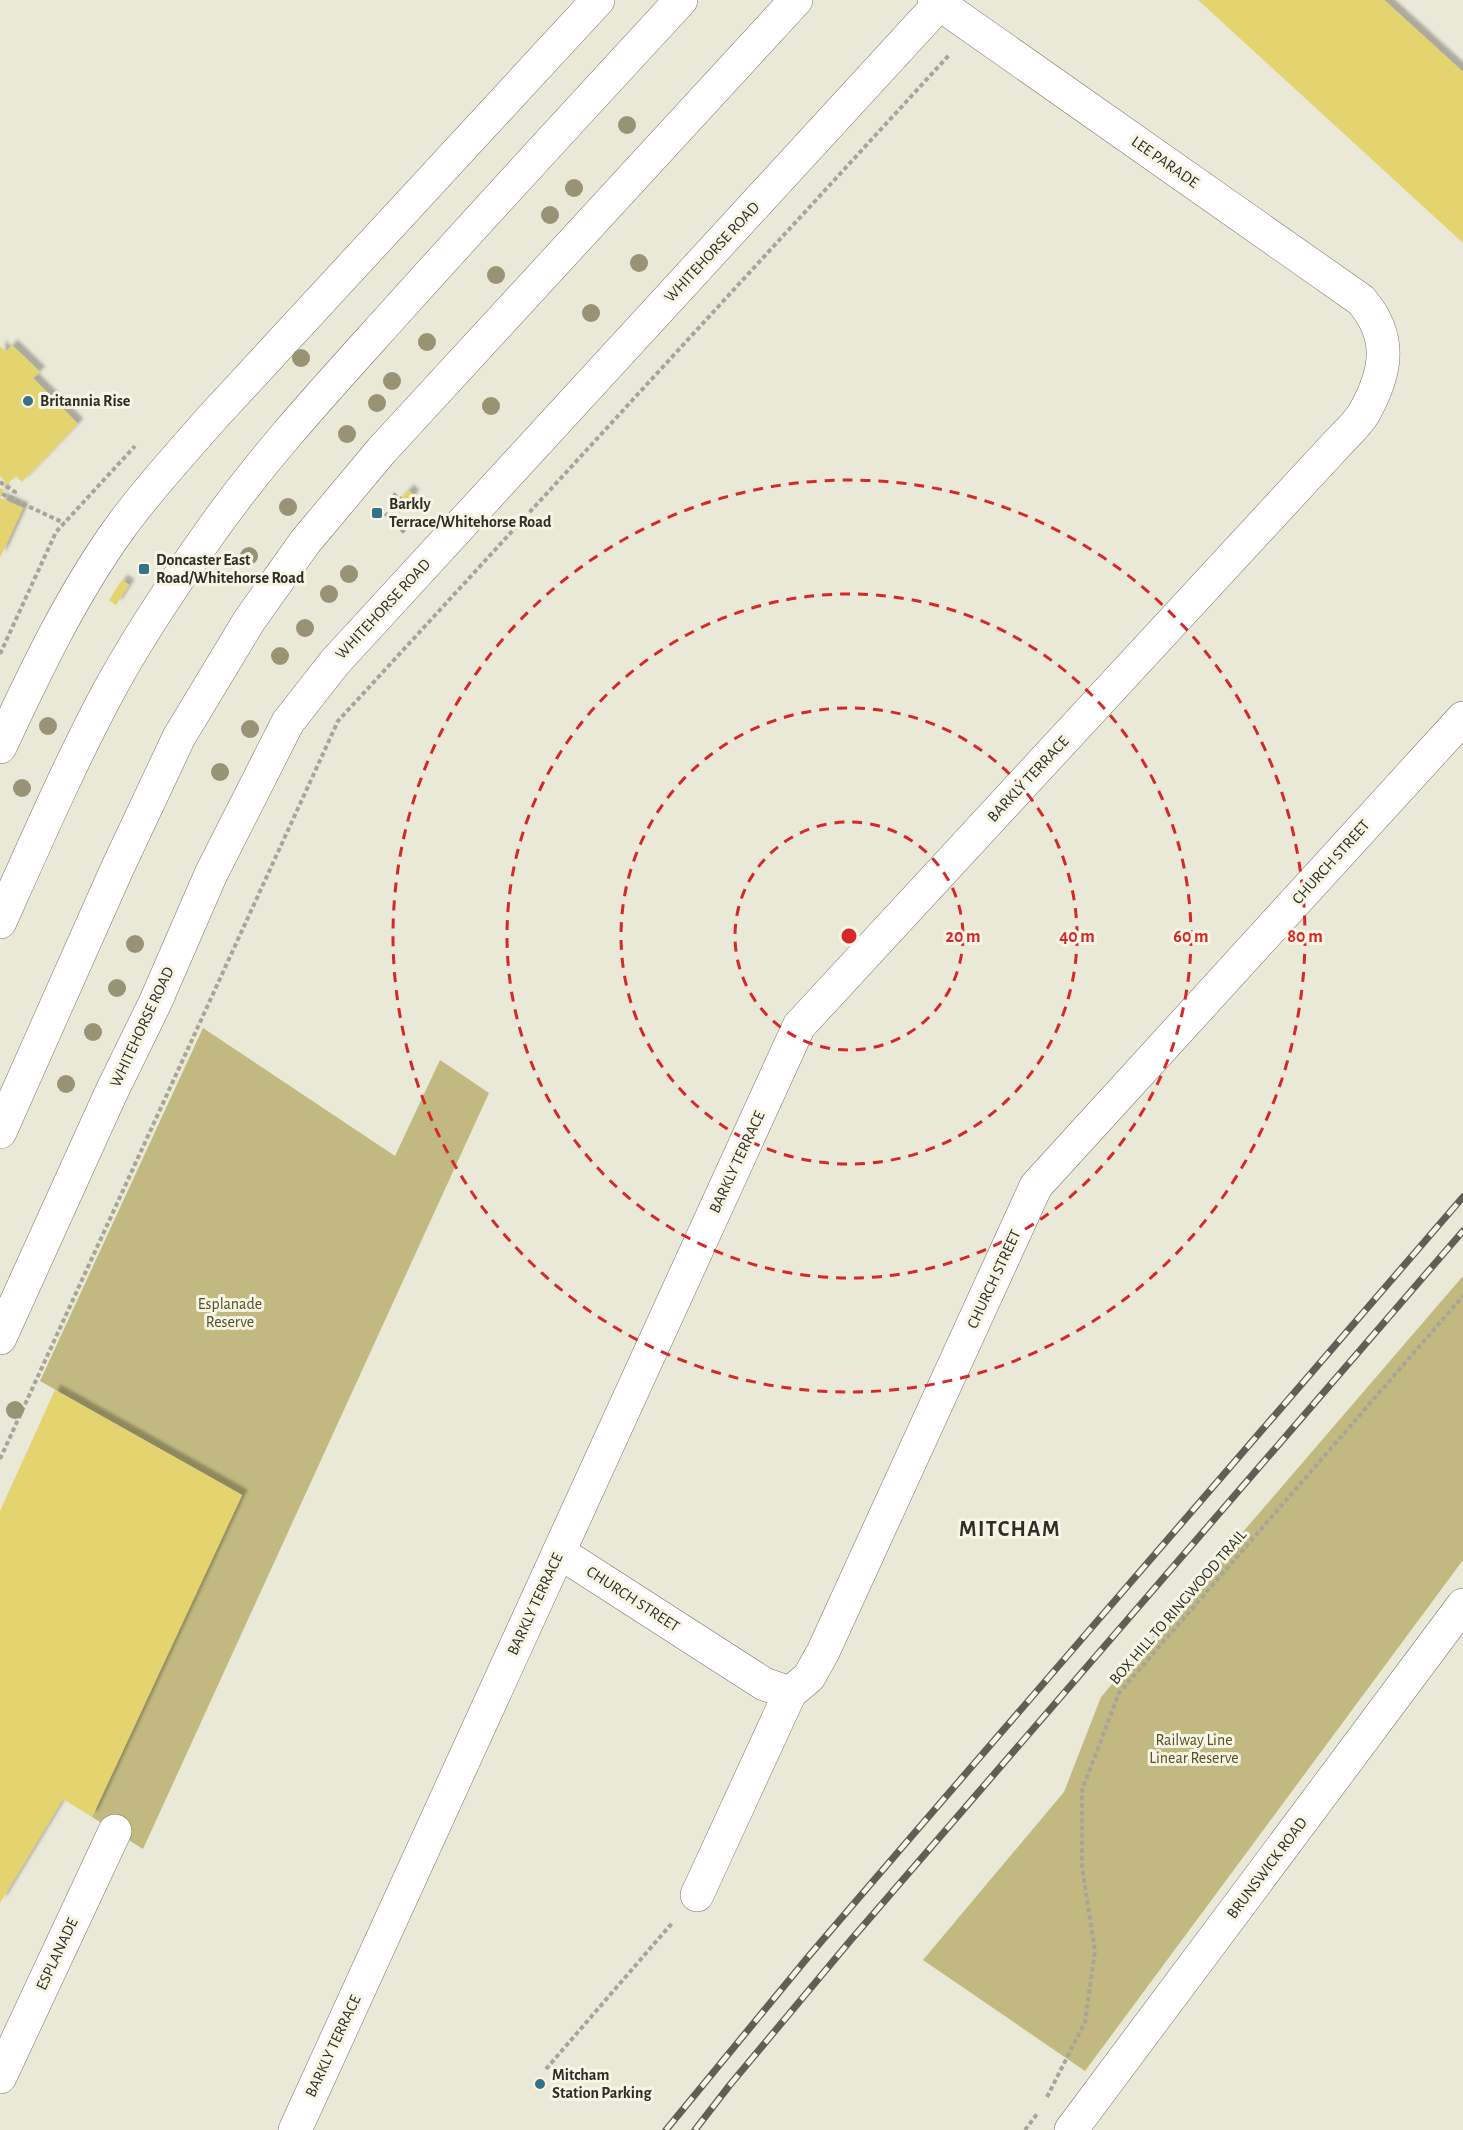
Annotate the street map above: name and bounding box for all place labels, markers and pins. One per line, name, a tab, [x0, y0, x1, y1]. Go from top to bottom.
place label: Britannia Rise	[40, 393, 131, 409]
marker: Britannia Rise	[21, 394, 35, 408]
place label: Barkly Terrace/Whitehorse Road	[389, 496, 552, 530]
marker: Barkly Terrace/Whitehorse Road	[370, 506, 384, 520]
place label: Doncaster East Road/Whitehorse Road	[156, 552, 305, 586]
marker: Doncaster East Road/Whitehorse Road	[137, 562, 151, 576]
centre of rings	[839, 926, 859, 946]
place label: Mitcham Station Parking	[552, 2067, 652, 2101]
marker: Mitcham Station Parking	[533, 2077, 547, 2091]

